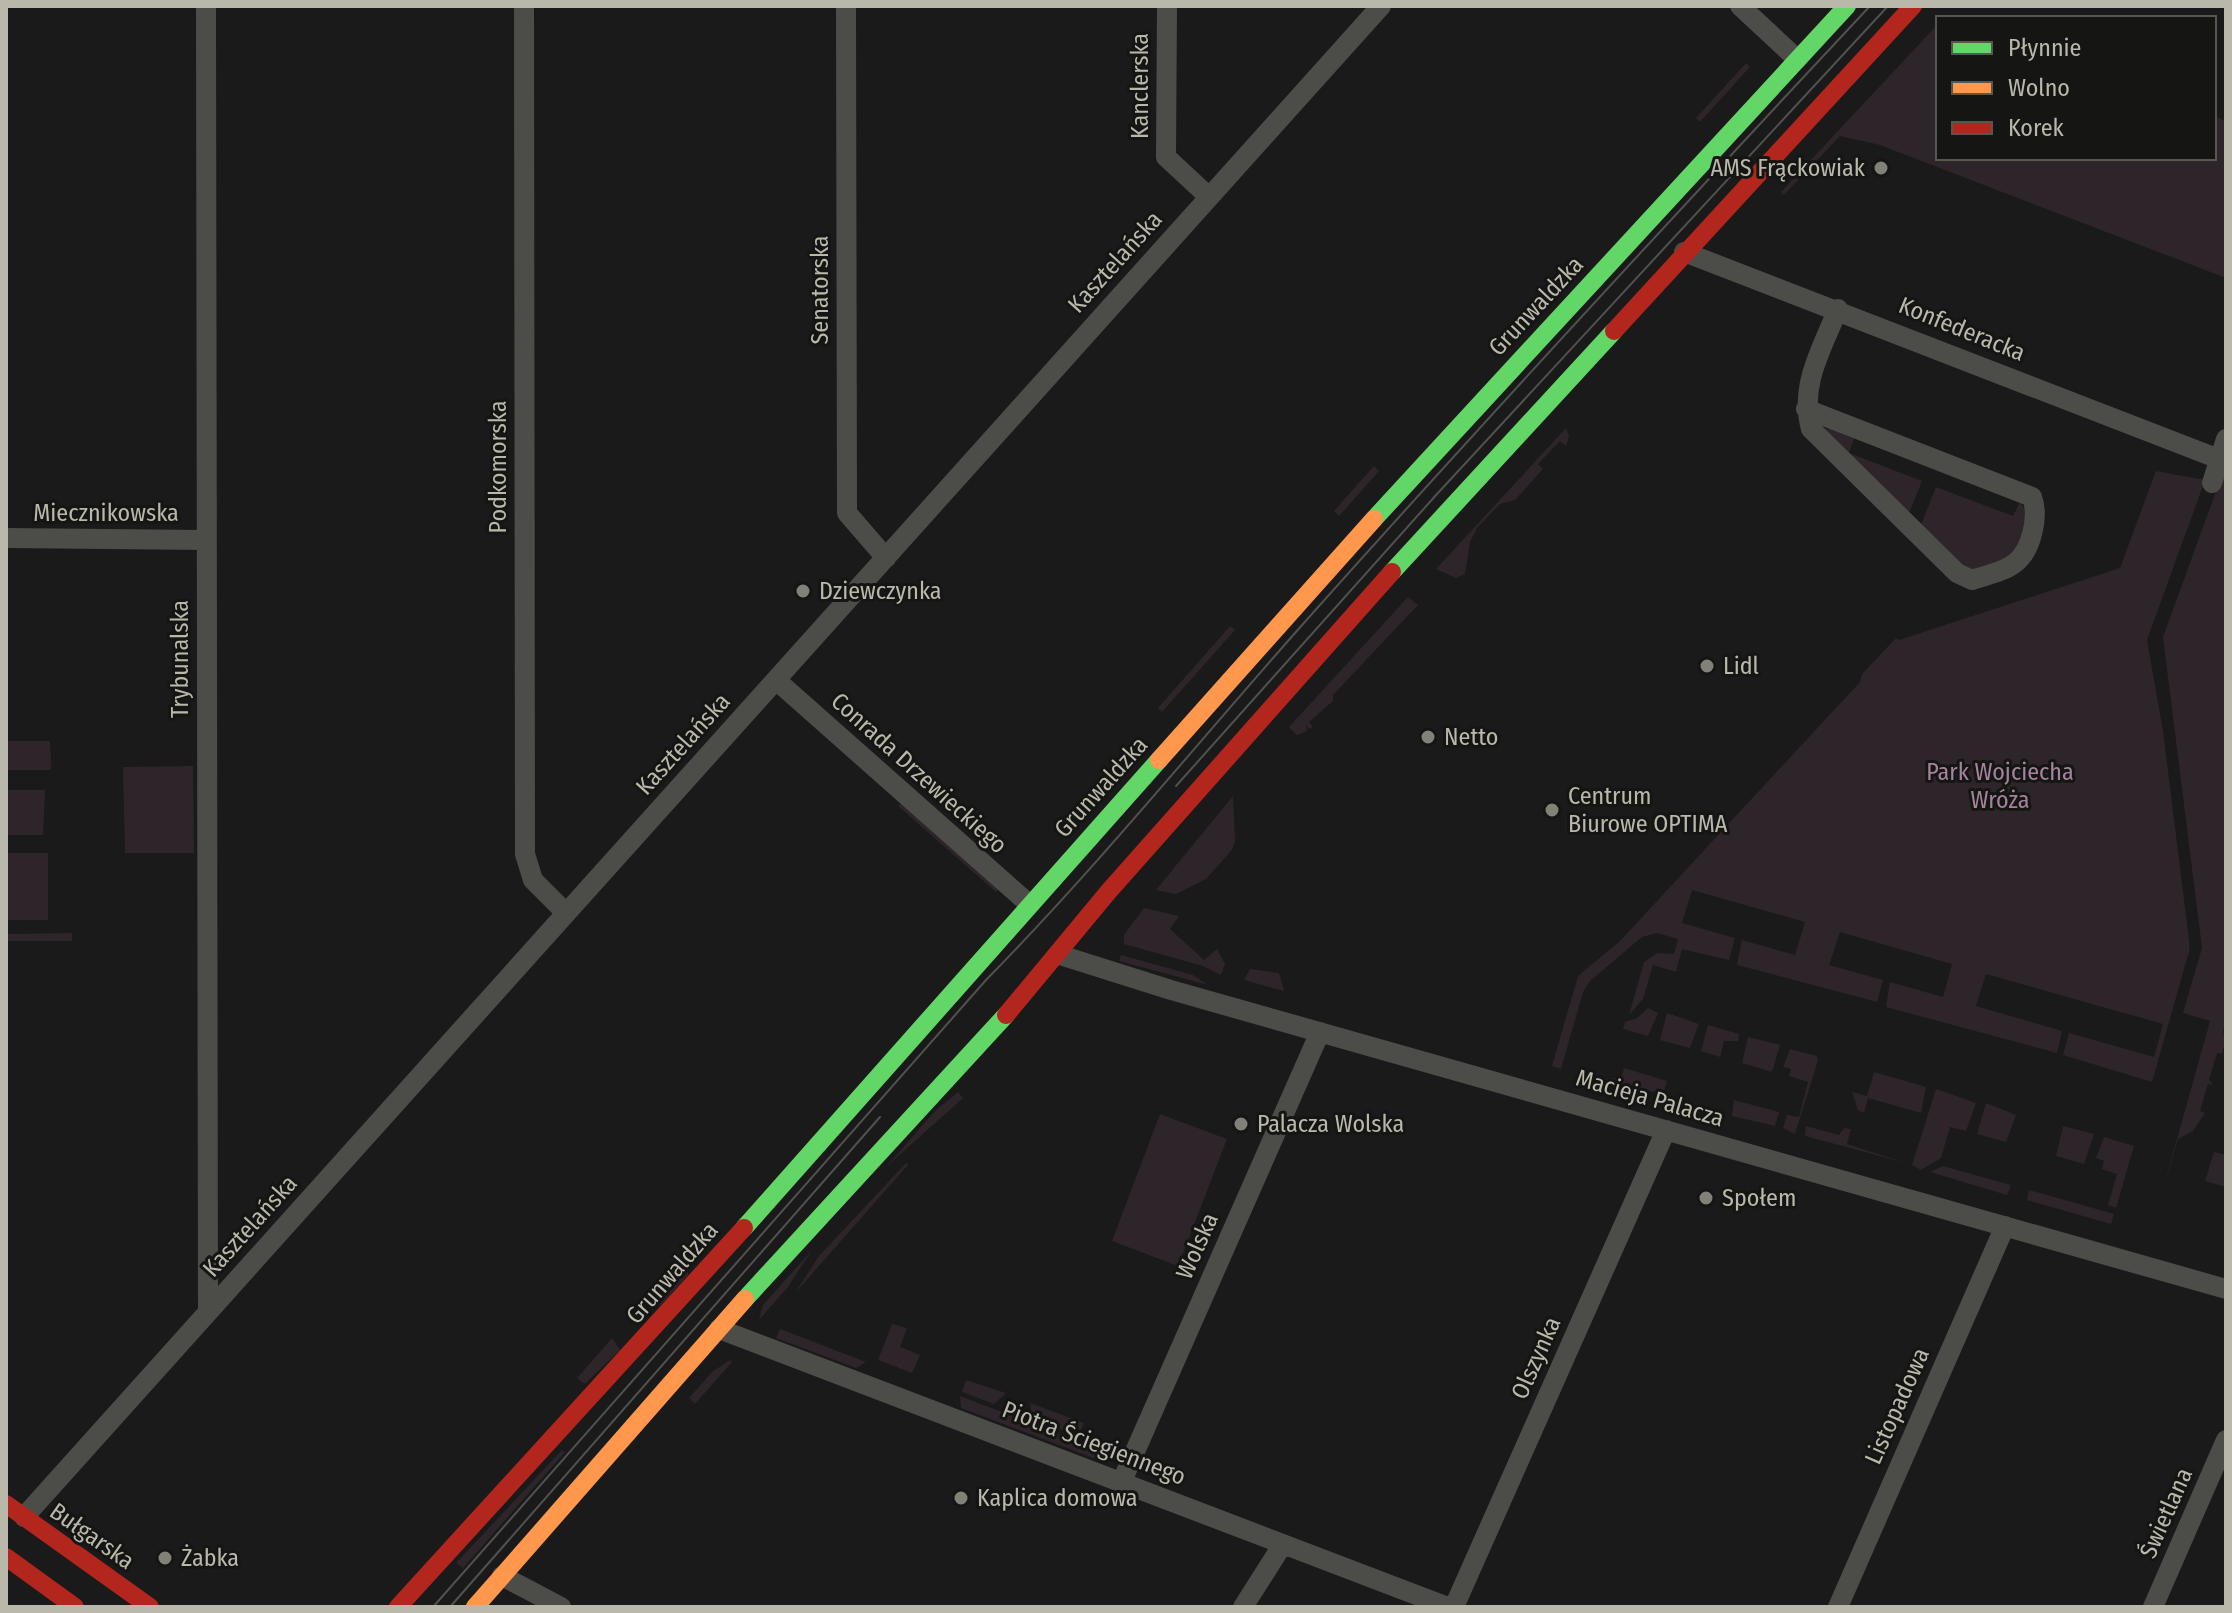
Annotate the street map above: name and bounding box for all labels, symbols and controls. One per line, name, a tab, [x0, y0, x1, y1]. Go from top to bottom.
legend	[1936, 16, 2216, 160]
street label: Kanclerska	[1126, 33, 1154, 139]
text: Płynnie	[2008, 34, 2081, 62]
text: Wolno	[2008, 74, 2070, 102]
text: Korek	[2008, 114, 2065, 142]
place label: AMS Frąckowiak	[1710, 154, 1866, 182]
marker: AMS Frąckowiak	[1872, 159, 1890, 177]
street label: Kasztelańska	[1062, 206, 1168, 318]
street label: Senatorska	[806, 235, 834, 345]
street label: Grunwaldzka	[1483, 251, 1589, 361]
street label: Konfederacka	[1895, 291, 2029, 367]
street label: Podkomorska	[484, 401, 512, 533]
street label: Miecznikowska	[33, 499, 179, 527]
place label: Dziewczynka	[819, 577, 942, 605]
marker: Dziewczynka	[794, 582, 812, 600]
street label: Trybunalska	[166, 600, 194, 718]
place label: Lidl	[1723, 652, 1759, 680]
marker: Lidl	[1698, 657, 1716, 675]
street label: Conrada Drzewieckiego	[826, 687, 1012, 859]
street label: Kasztelańska	[630, 688, 736, 800]
place label: Netto	[1444, 723, 1498, 751]
marker: Netto	[1419, 728, 1437, 746]
street label: Grunwaldzka	[1049, 731, 1153, 843]
park label: Park Wojciecha Wróża	[1926, 758, 2074, 814]
place label: Centrum Biurowe OPTIMA	[1568, 782, 1728, 838]
marker: Centrum Biurowe OPTIMA	[1543, 801, 1561, 819]
street label: Macieja Palacza	[1573, 1064, 1727, 1132]
place label: Palacza Wolska	[1257, 1110, 1404, 1138]
marker: Palacza Wolska	[1232, 1115, 1250, 1133]
street label: Kasztelańska	[197, 1170, 303, 1282]
place label: Społem	[1722, 1184, 1796, 1212]
marker: Społem	[1697, 1189, 1715, 1207]
street label: Wolska	[1170, 1209, 1224, 1283]
street label: Grunwaldzka	[620, 1216, 724, 1330]
street label: Olszynka	[1506, 1313, 1566, 1403]
street label: Listopadowa	[1859, 1344, 1935, 1468]
street label: Piotra Ściegiennego	[998, 1395, 1190, 1491]
street label: Świetlana	[2134, 1464, 2198, 1562]
place label: Kaplica domowa	[977, 1484, 1138, 1512]
marker: Kaplica domowa	[952, 1489, 970, 1507]
street label: Bułgarska	[45, 1497, 139, 1575]
place label: Żabka	[181, 1544, 239, 1572]
marker: Żabka	[156, 1549, 174, 1567]

